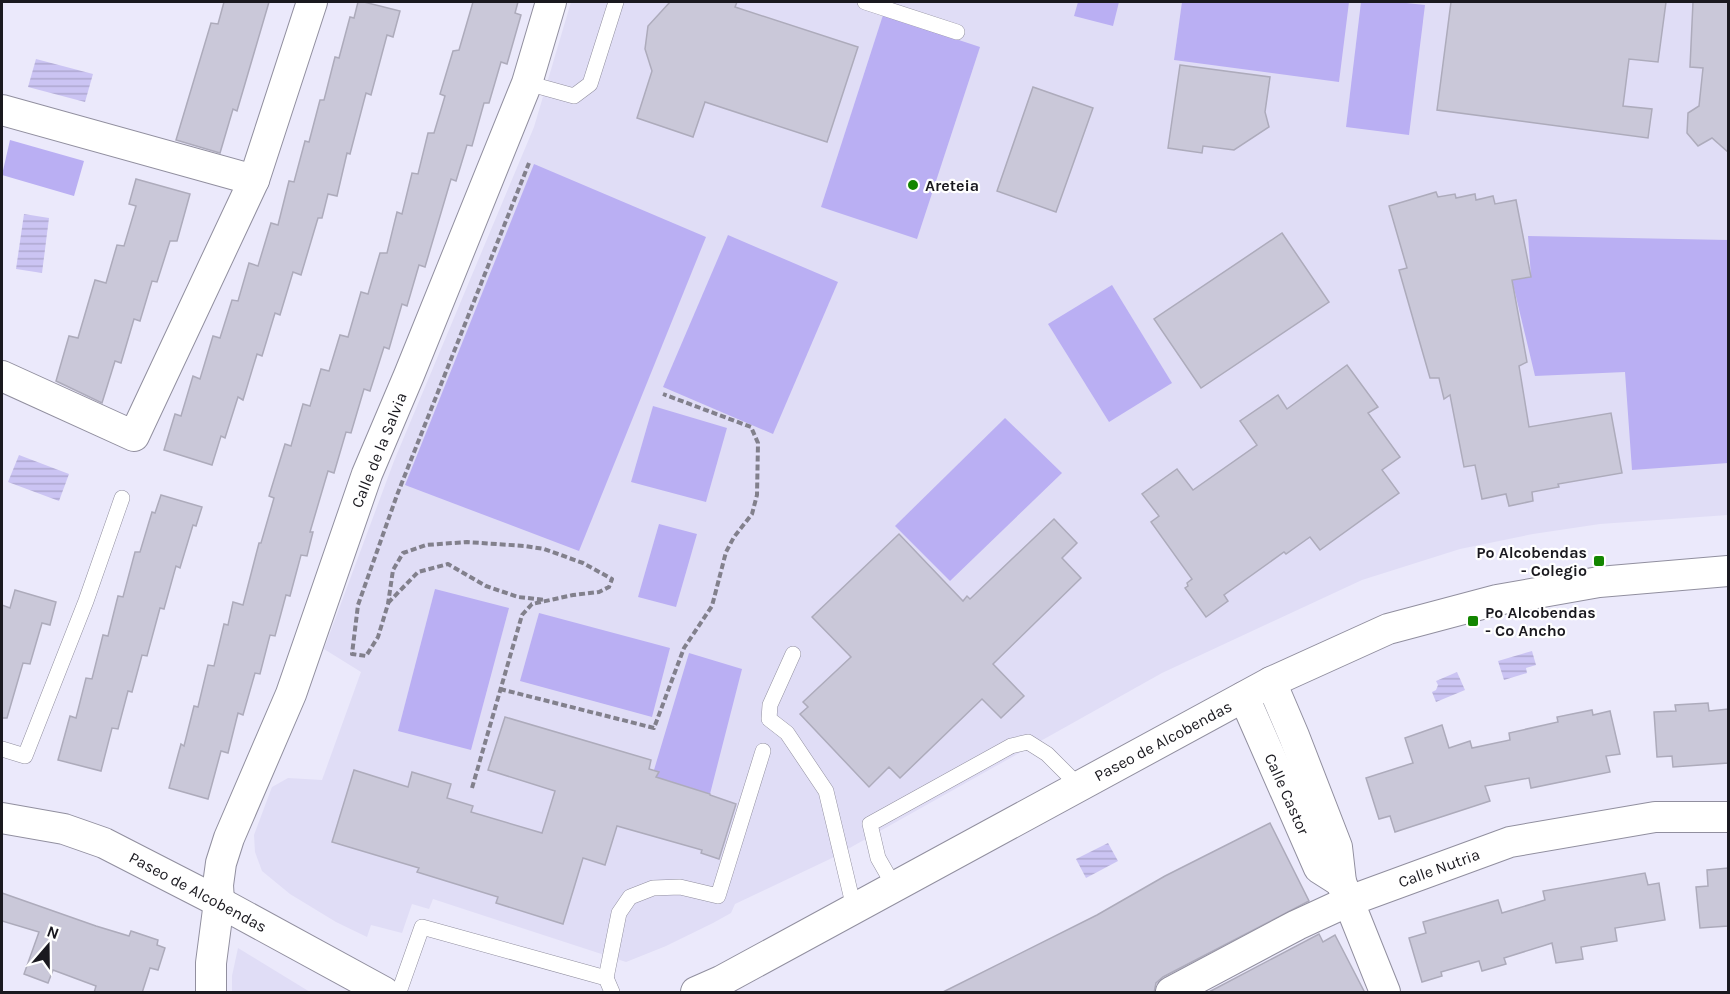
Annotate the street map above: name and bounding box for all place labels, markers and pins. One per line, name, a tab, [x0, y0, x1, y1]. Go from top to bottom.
place label: Areteia	[925, 176, 979, 195]
marker: Areteia	[906, 178, 920, 192]
place label: Pº Alcobendas - Colegio	[1476, 543, 1587, 580]
marker: Pº Alcobendas - Colegio	[1592, 554, 1606, 568]
place label: Pº Alcobendas - Cº Ancho	[1485, 603, 1596, 640]
marker: Pº Alcobendas - Cº Ancho	[1466, 614, 1480, 628]

